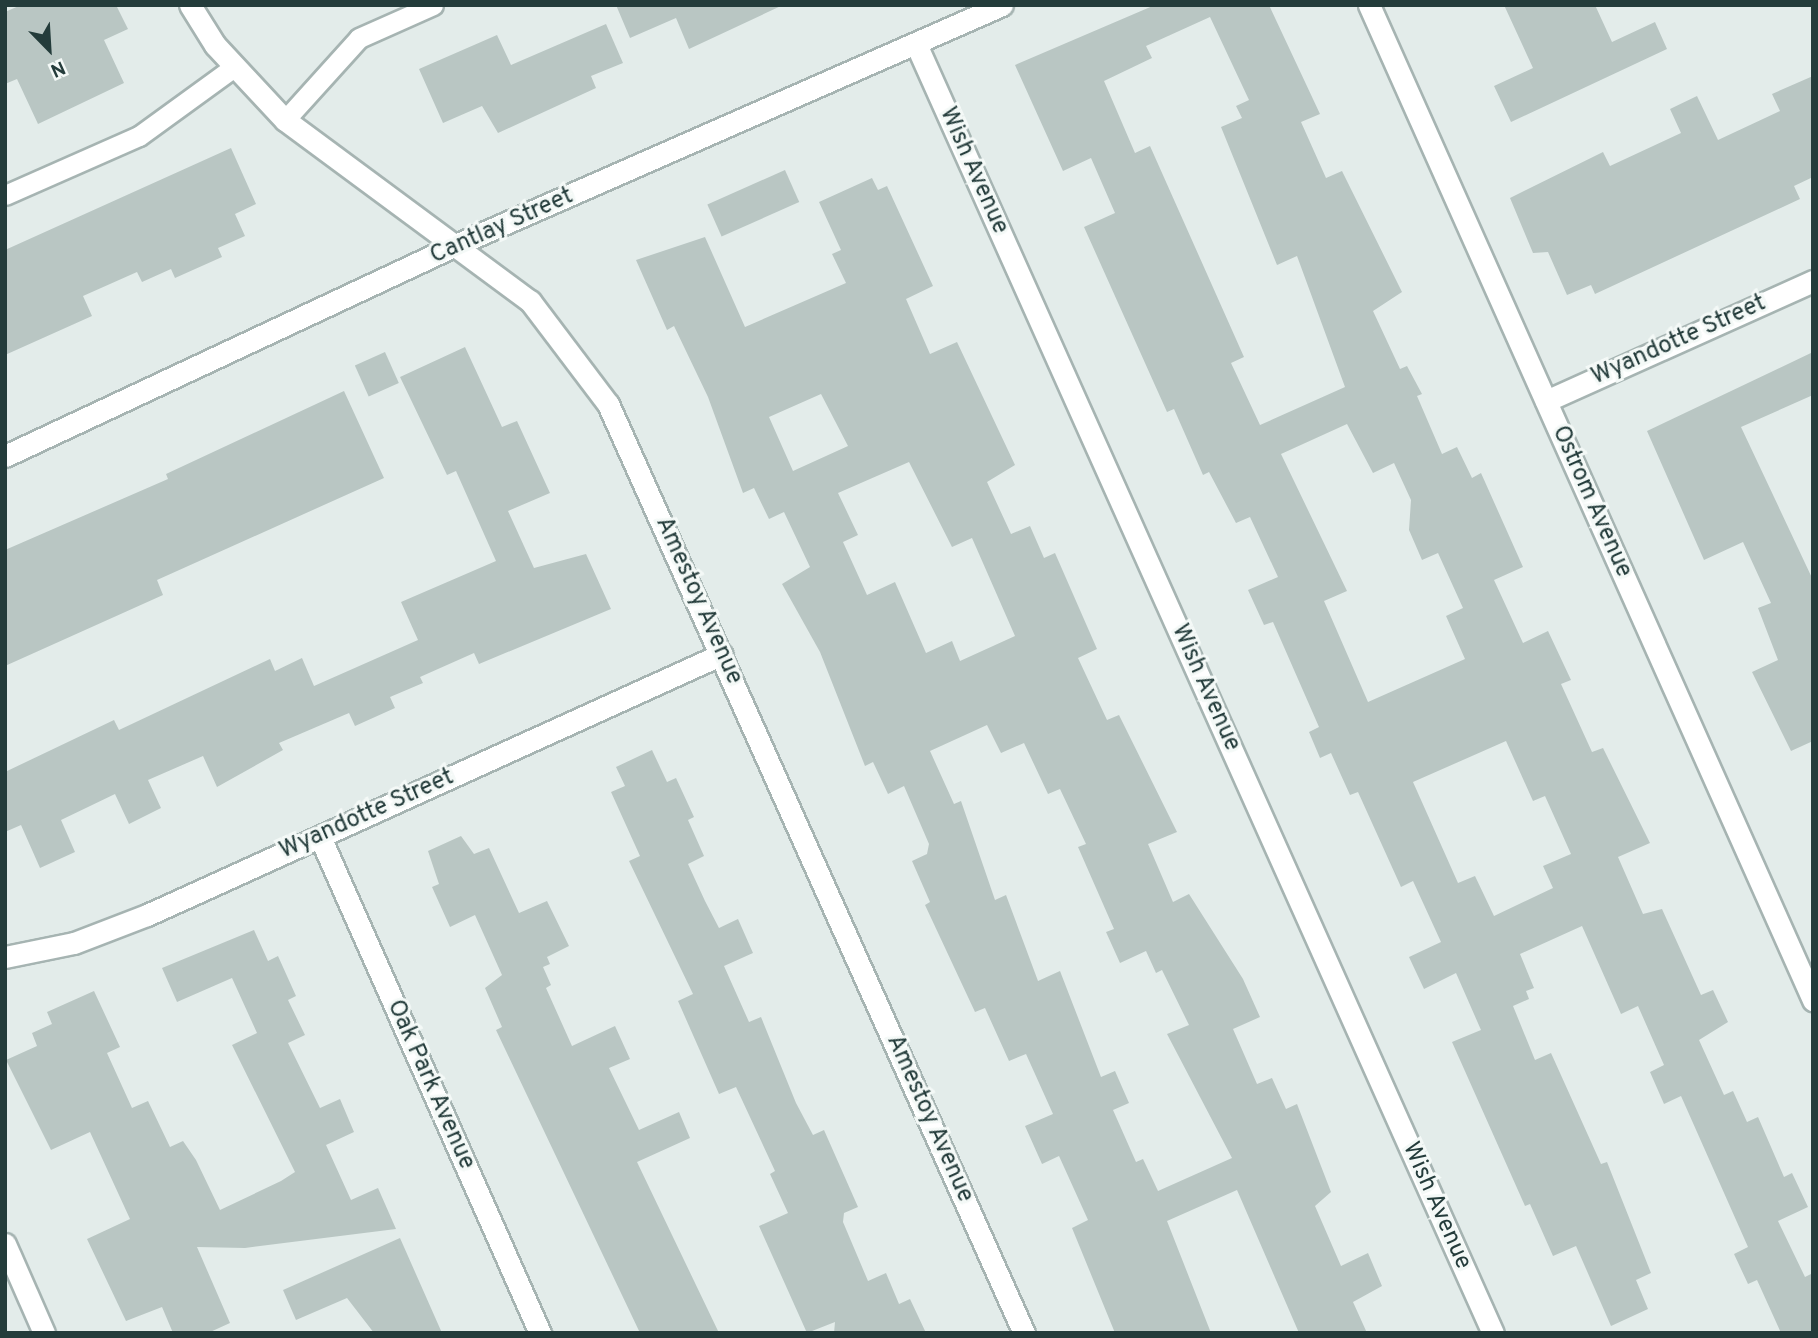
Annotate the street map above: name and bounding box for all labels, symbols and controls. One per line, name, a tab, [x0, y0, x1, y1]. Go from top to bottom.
north arrow	[14, 14, 84, 84]
text: N	[46, 54, 69, 82]
street label: Wish Avenue	[932, 103, 1014, 239]
street label: Cantlay Street	[426, 183, 578, 271]
street label: Wyandotte Street	[1587, 290, 1771, 392]
street label: Ostrom Avenue	[1544, 421, 1638, 583]
street label: Amestoy Avenue	[648, 512, 748, 690]
street label: Wish Avenue	[1164, 620, 1246, 756]
street label: Wyandotte Street	[275, 764, 459, 866]
street label: Oak Park Avenue	[380, 995, 480, 1175]
street label: Amestoy Avenue	[879, 1030, 979, 1208]
street label: Wish Avenue	[1395, 1138, 1477, 1274]

